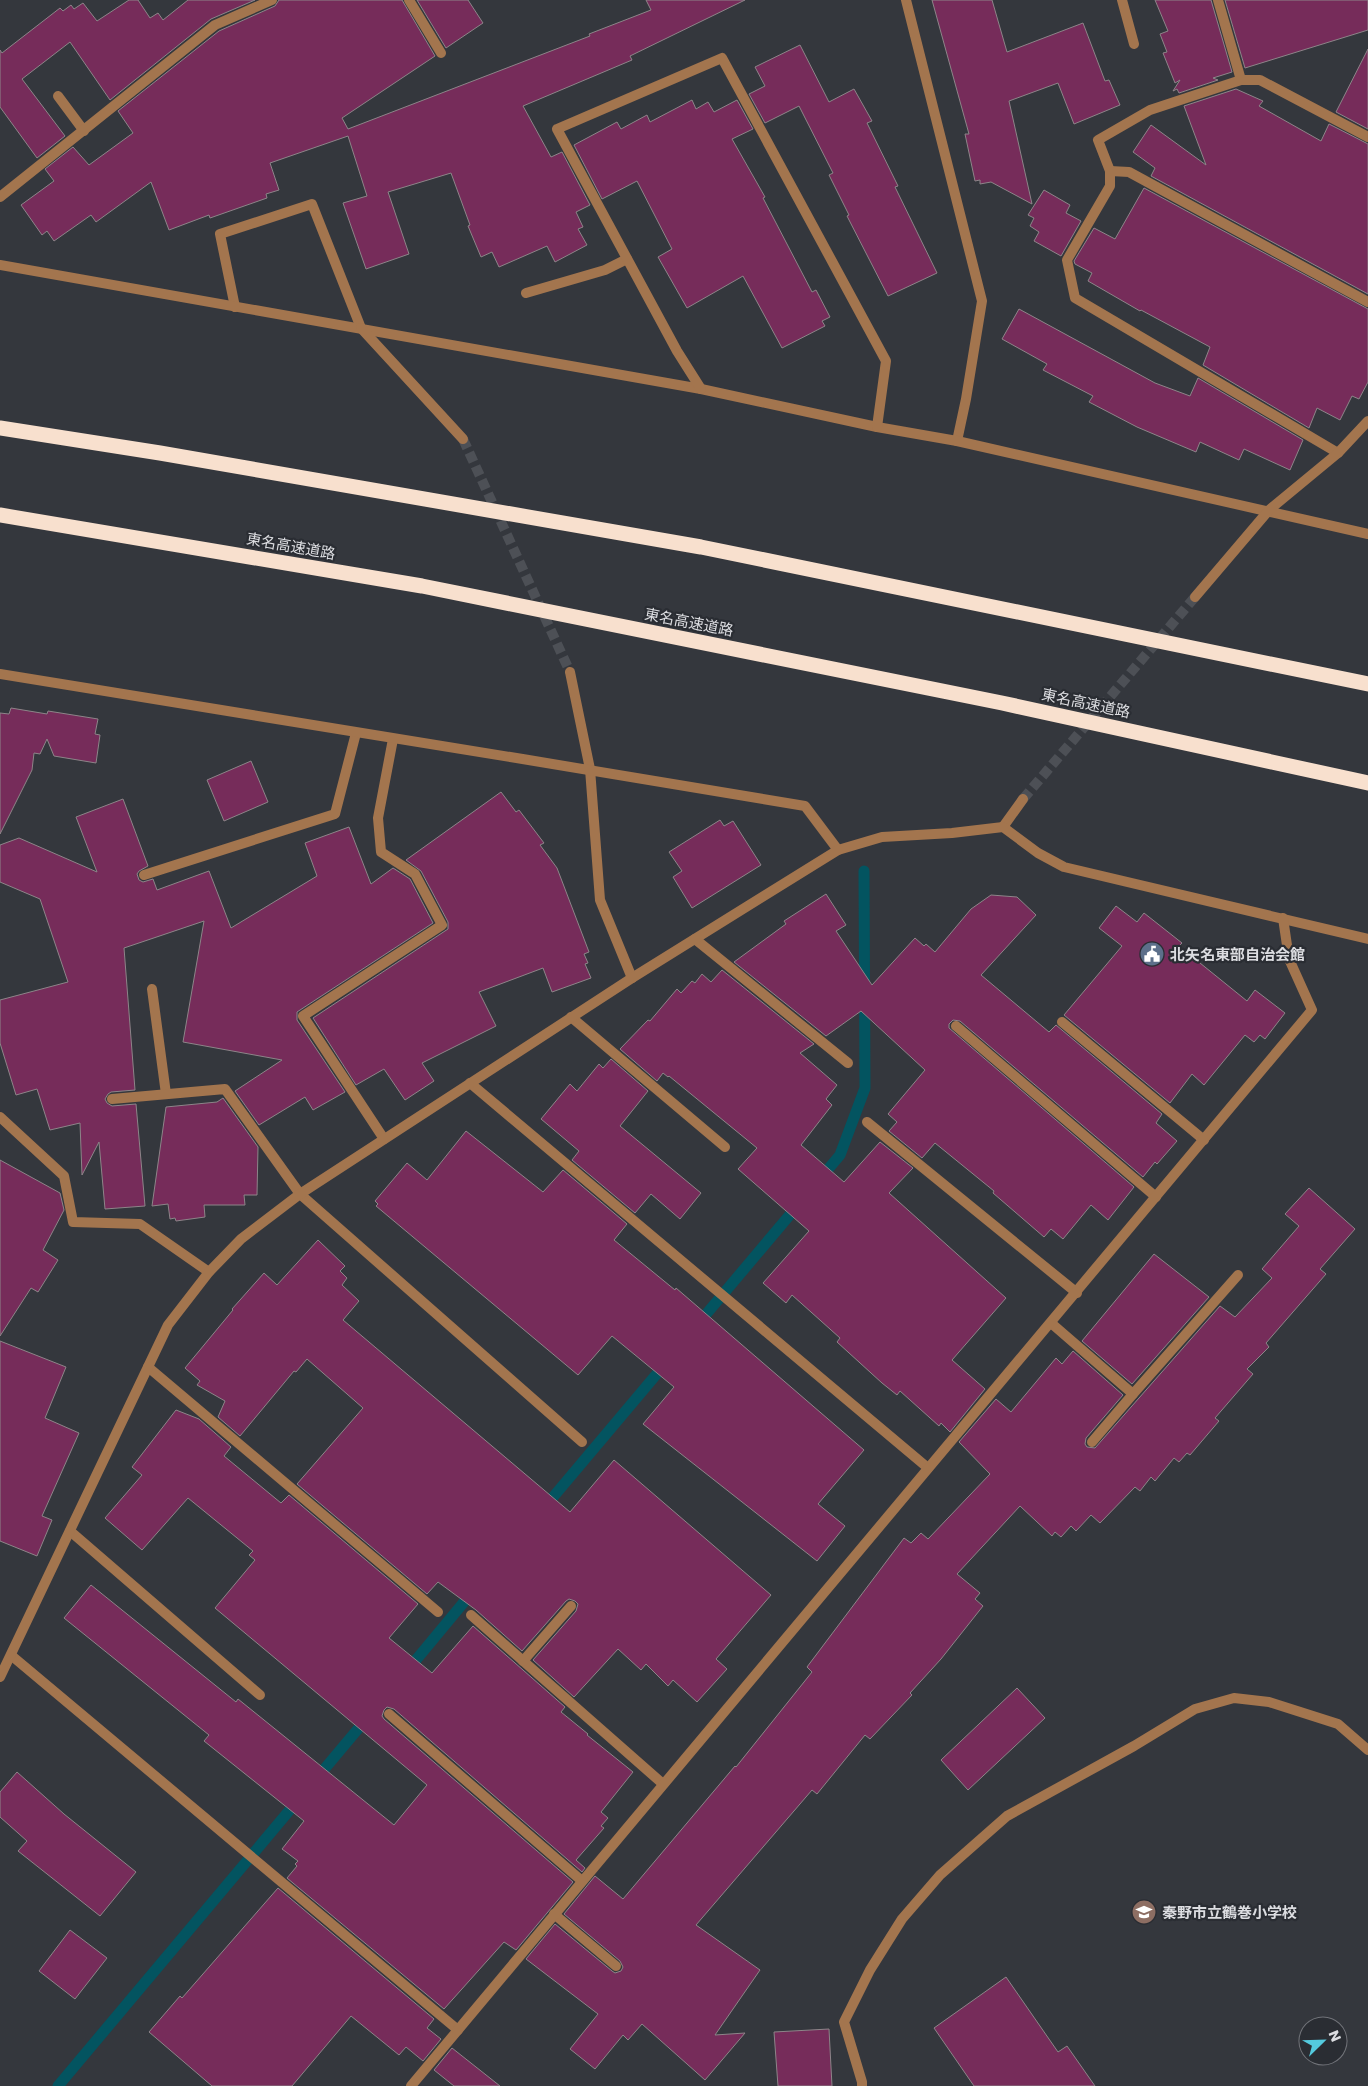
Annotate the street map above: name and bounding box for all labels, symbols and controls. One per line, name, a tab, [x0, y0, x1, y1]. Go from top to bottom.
street label: 東名高速道路	[245, 528, 337, 564]
street label: 東名高速道路	[643, 603, 735, 641]
street label: 東名高速道路	[1040, 683, 1132, 723]
public building icon: 北矢名東部自治会館	[1139, 941, 1165, 967]
place label: 北矢名東部自治会館	[1170, 944, 1305, 965]
school or university icon: 秦野市立鶴巻小学校	[1131, 1899, 1157, 1925]
place label: 秦野市立鶴巻小学校	[1162, 1902, 1297, 1923]
north arrow	[1298, 2016, 1348, 2066]
text: N	[1324, 2027, 1346, 2045]

